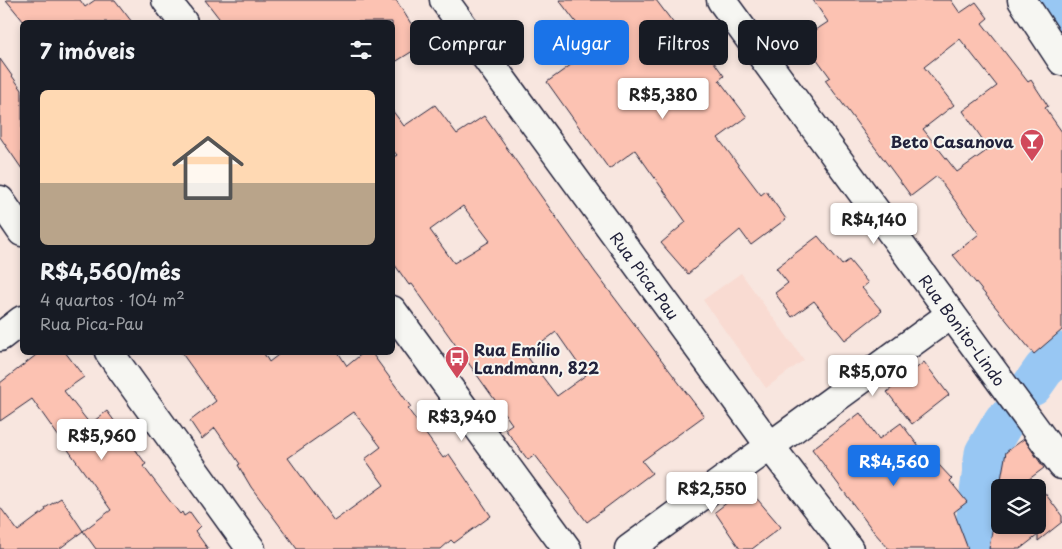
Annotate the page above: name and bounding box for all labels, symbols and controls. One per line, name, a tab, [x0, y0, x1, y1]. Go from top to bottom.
chip: Comprar	[410, 20, 524, 65]
chip: Alugar	[534, 20, 629, 65]
chip: Filtros	[639, 20, 728, 65]
chip: Novo	[738, 20, 817, 65]
text: 7 imóveis	[40, 34, 135, 66]
icon: filters	[347, 36, 375, 64]
pin: R$5,380	[617, 78, 709, 120]
text: R$5,380	[629, 82, 697, 106]
icon: home	[163, 123, 253, 213]
bar icon: Beto Casanova	[1019, 128, 1045, 162]
place label: Beto Casanova	[890, 129, 1014, 153]
pin: R$4,140	[828, 202, 920, 245]
text: R$4,140	[841, 207, 907, 231]
street label: Rua Pica-Pau	[605, 226, 686, 324]
text: R$4,560/mês	[40, 255, 181, 287]
street label: Rua Bonito-Lindo	[914, 269, 1012, 391]
text: 4 quartos · 104 m²	[40, 287, 185, 311]
text: Rua Pica-Pau	[40, 311, 144, 335]
place label: Rua Emílio Landmann, 822	[474, 337, 599, 379]
bus stop icon: Rua Emílio Landmann, 822	[444, 345, 470, 379]
pin: R$5,070	[827, 354, 919, 397]
text: R$5,070	[839, 359, 907, 383]
pin: R$3,940	[416, 400, 508, 442]
text: R$3,940	[428, 404, 496, 428]
pin: R$5,960	[56, 418, 148, 461]
text: R$5,960	[68, 423, 136, 447]
pin: R$4,560	[848, 444, 940, 487]
text: R$4,560	[859, 449, 929, 473]
pin: R$2,550	[666, 472, 758, 514]
text: R$2,550	[677, 476, 747, 500]
map controls	[991, 479, 1046, 534]
button: layers	[991, 479, 1046, 534]

